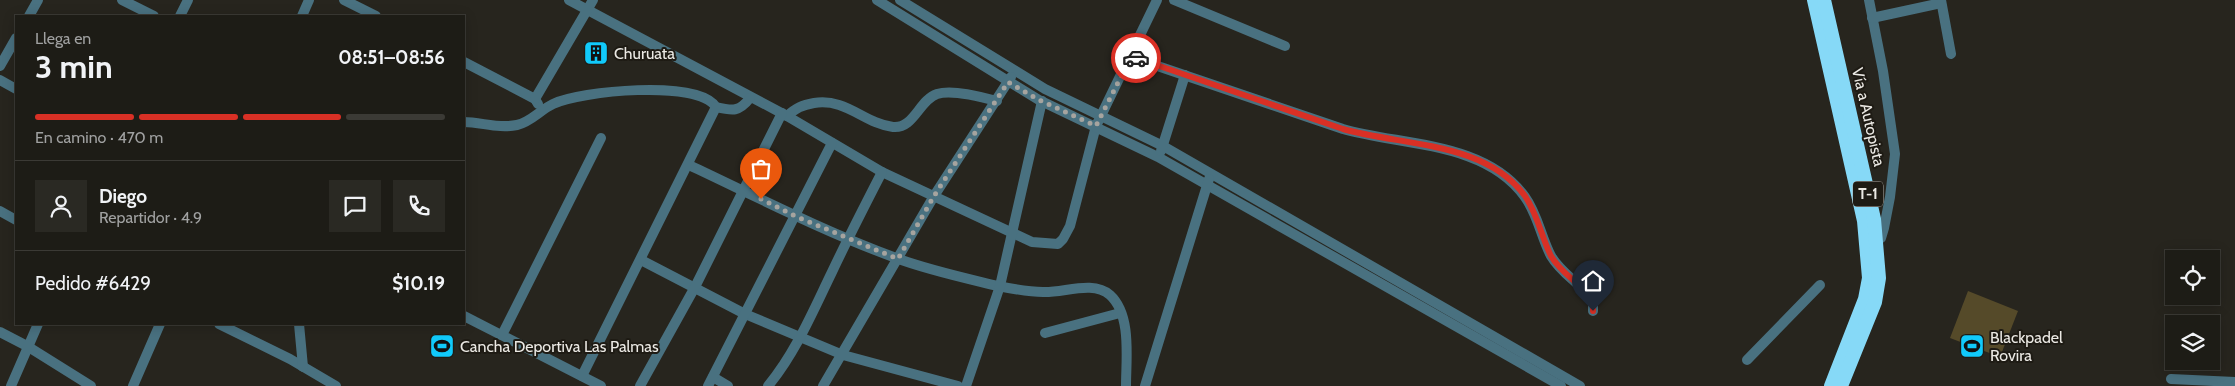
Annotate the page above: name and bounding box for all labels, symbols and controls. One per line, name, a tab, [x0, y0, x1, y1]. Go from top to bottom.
text: Llega en	[35, 29, 91, 48]
courier	[1111, 33, 1161, 83]
building icon: Churuata	[583, 40, 609, 66]
place label: Churuata	[614, 44, 675, 63]
icon: car	[1122, 44, 1150, 72]
text: 08:51–08:56	[338, 46, 445, 69]
text: 3 min	[35, 47, 113, 86]
street label: Vía a Autopista	[1848, 66, 1889, 169]
text: En camino · 470 m	[35, 128, 163, 147]
pin	[740, 148, 782, 199]
icon: bag	[747, 155, 775, 183]
button: person	[35, 180, 87, 232]
button: chat	[329, 180, 381, 232]
button: phone	[393, 180, 445, 232]
road number: T-1	[1853, 182, 1883, 206]
text: Diego	[99, 185, 147, 208]
text: Repartidor · 4.9	[99, 208, 202, 227]
map controls	[2165, 250, 2220, 370]
button: locate	[2165, 250, 2220, 305]
pin	[1572, 260, 1614, 311]
icon: home	[1579, 267, 1607, 295]
text: Pedido #6429	[35, 272, 151, 295]
text: $10.19	[392, 272, 445, 295]
button: layers	[2165, 315, 2220, 370]
place label: Blackpadel Rovira	[1990, 328, 2063, 365]
sports icon: Cancha Deportiva Las Palmas	[429, 333, 455, 359]
sports icon: Blackpadel Rovira	[1959, 333, 1985, 359]
place label: Cancha Deportiva Las Palmas	[460, 337, 659, 356]

